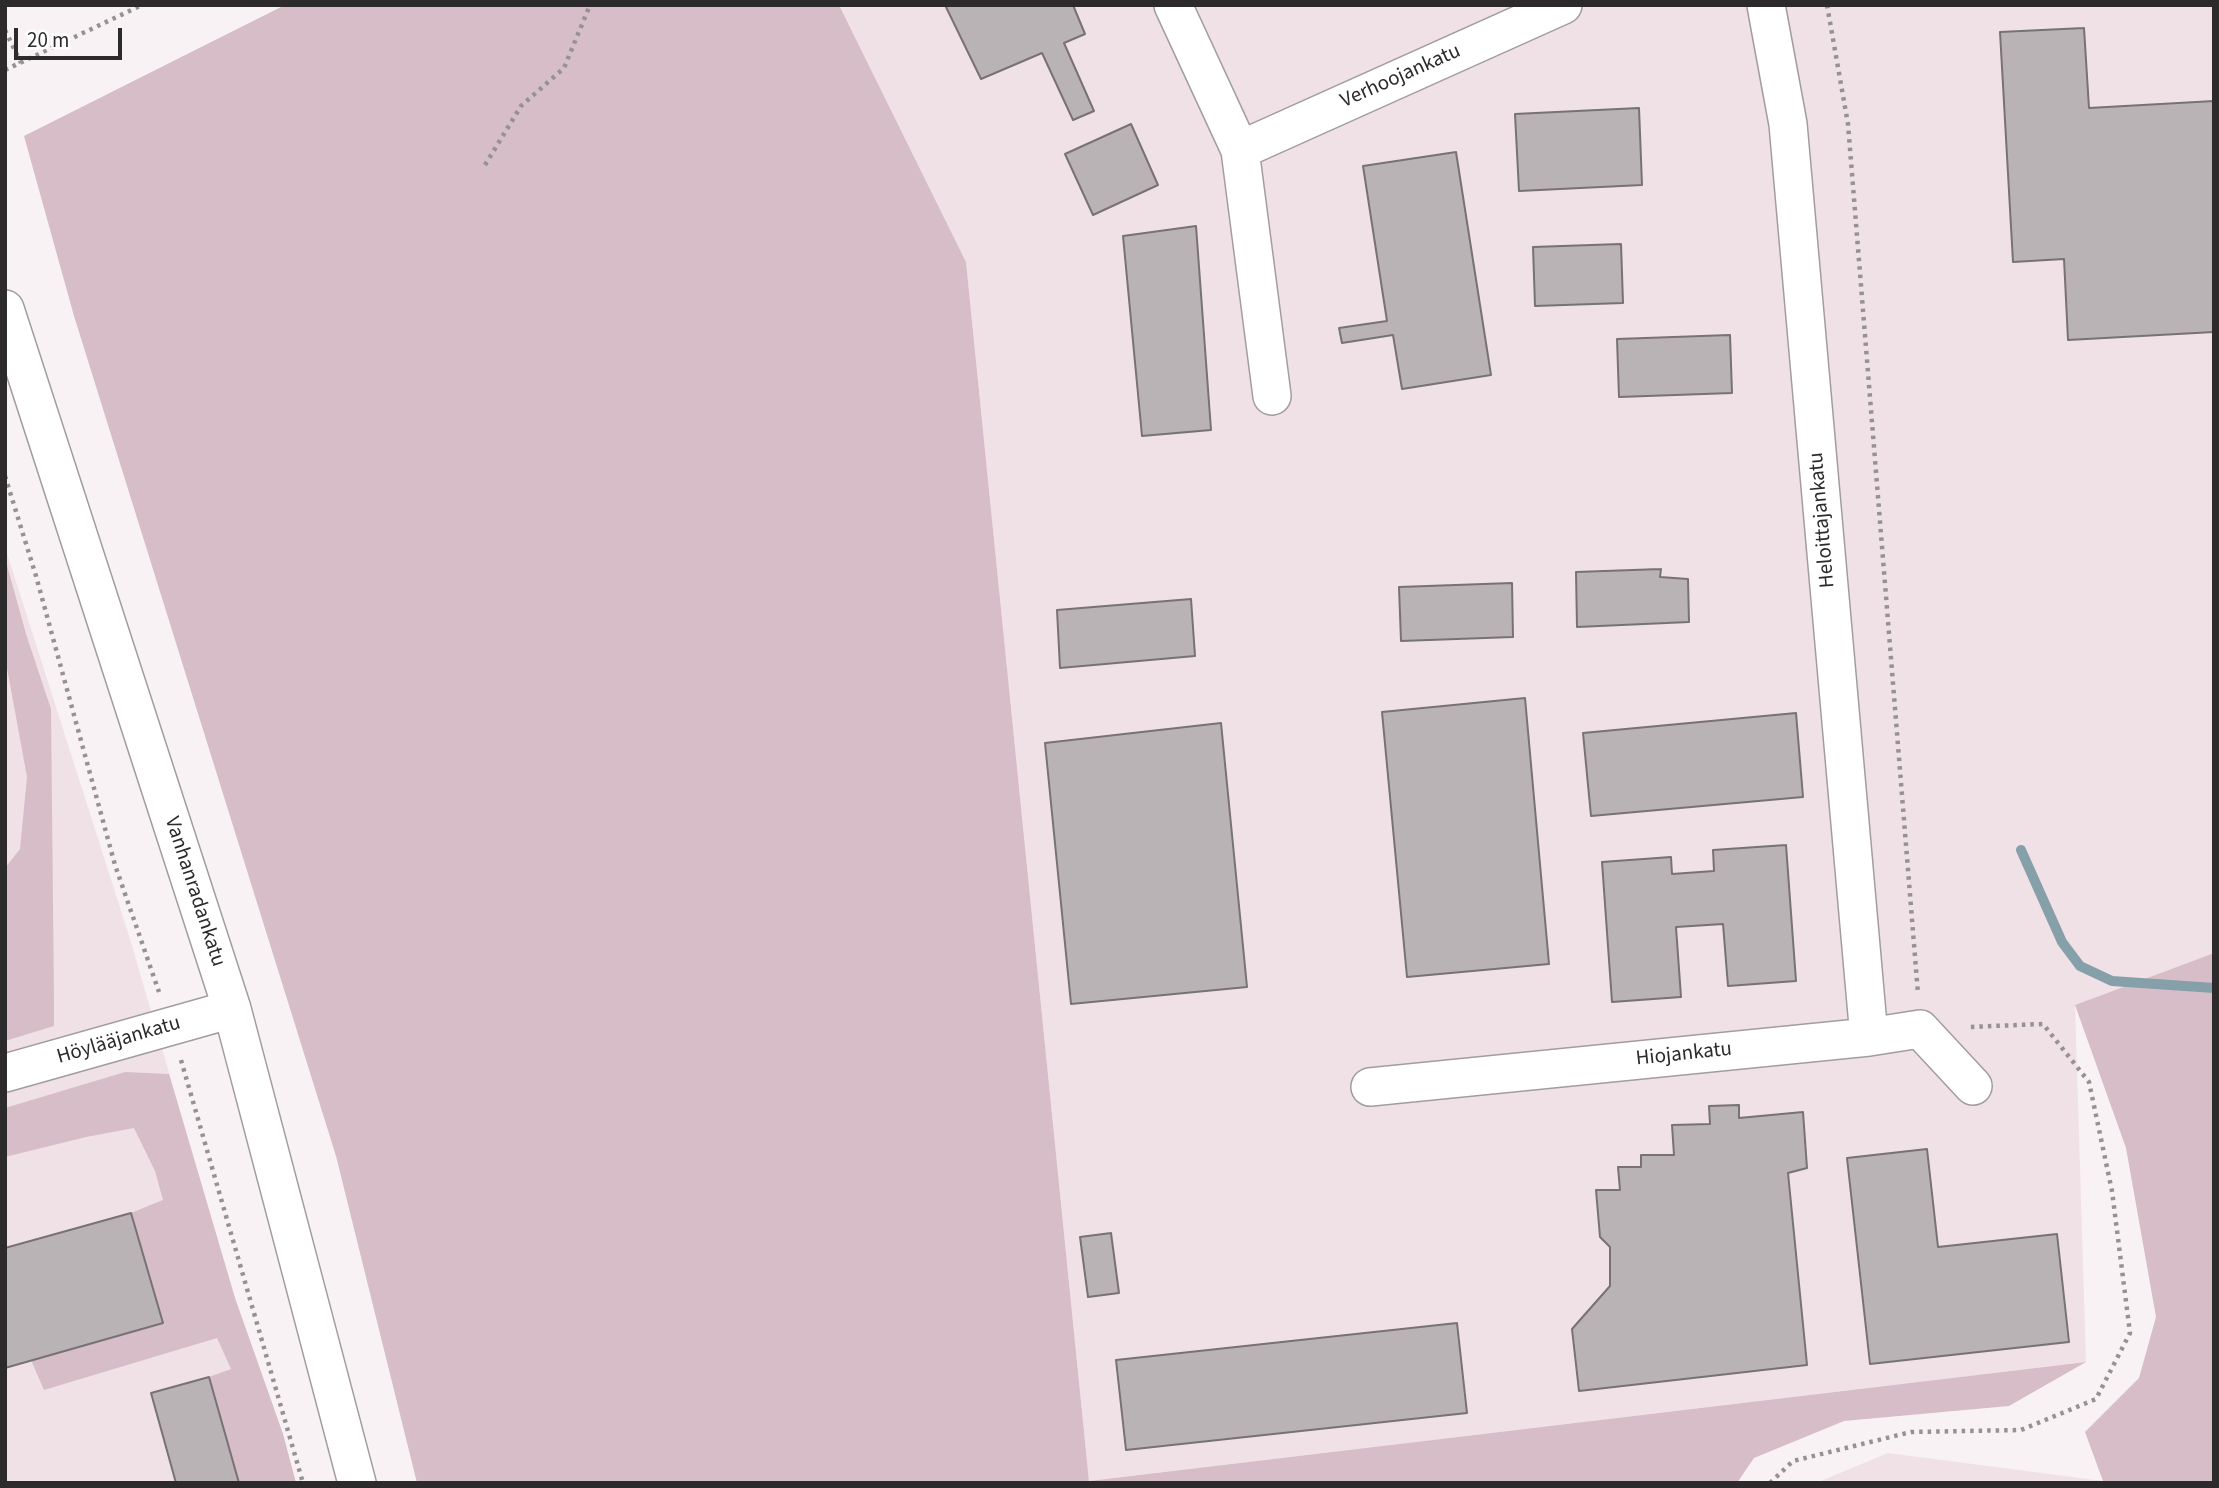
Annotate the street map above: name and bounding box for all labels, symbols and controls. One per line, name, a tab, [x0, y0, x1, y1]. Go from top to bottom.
scale bar	[18, 14, 126, 58]
text: 20 m	[27, 25, 69, 55]
street label: Verhoojankatu	[1337, 39, 1465, 115]
street label: Heloittajankatu	[1805, 451, 1841, 589]
street label: Vanhanradankatu	[158, 814, 230, 970]
street label: Höylääjankatu	[54, 1011, 184, 1071]
street label: Hiojankatu	[1635, 1037, 1733, 1073]

